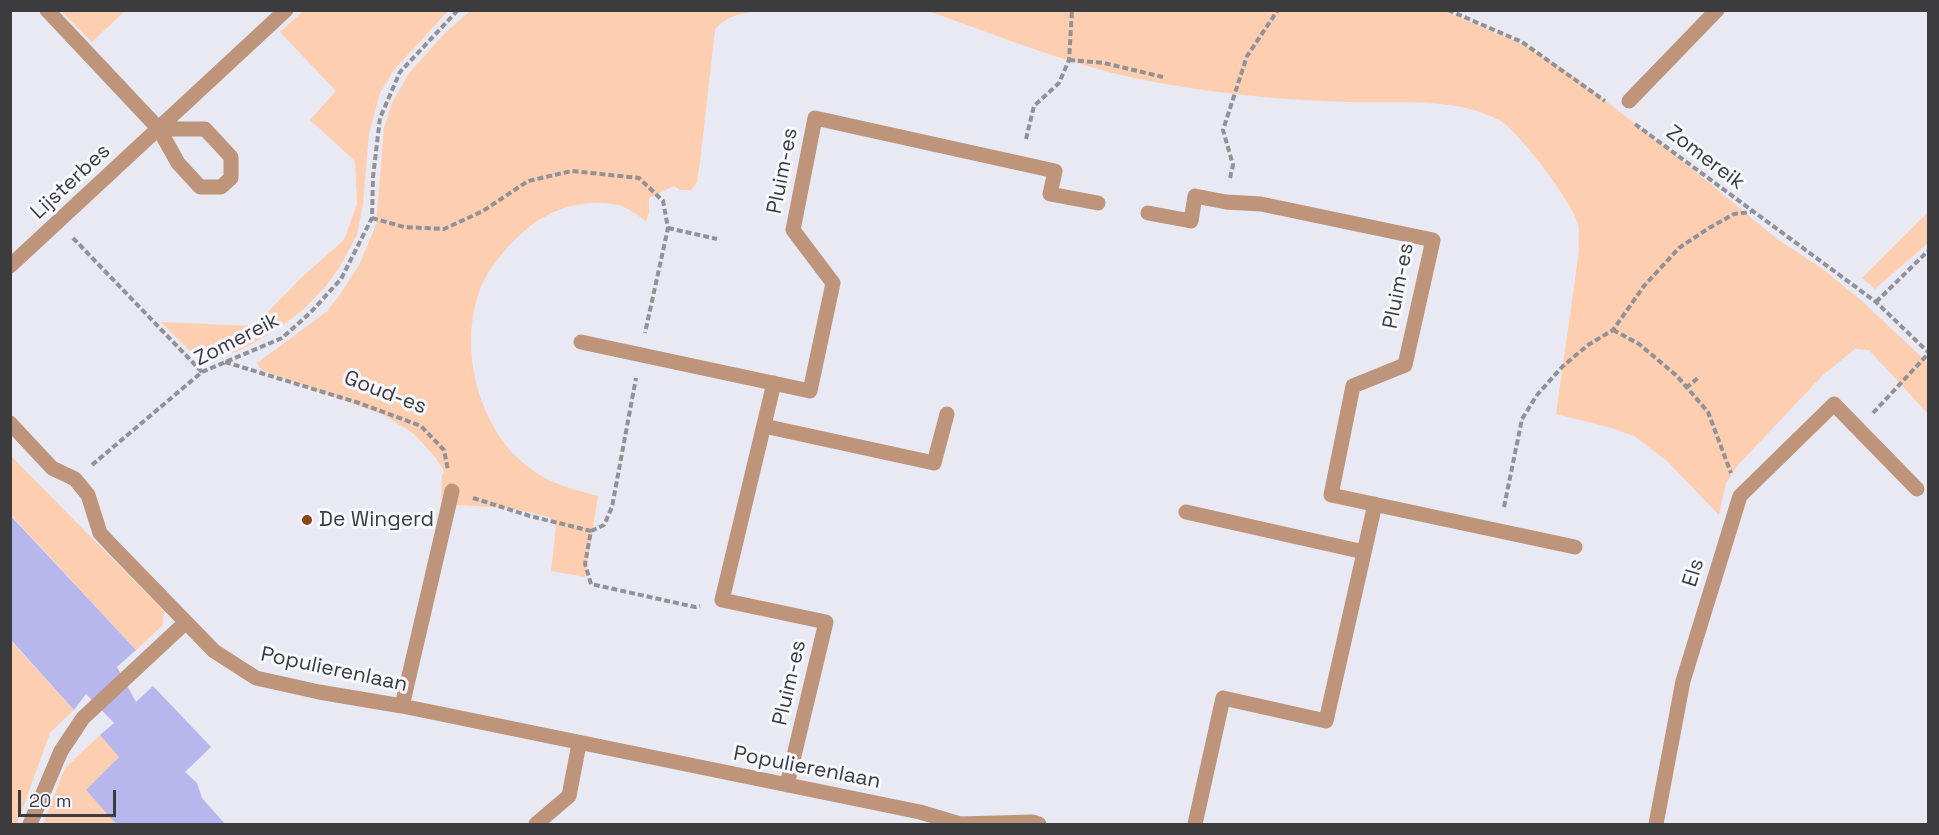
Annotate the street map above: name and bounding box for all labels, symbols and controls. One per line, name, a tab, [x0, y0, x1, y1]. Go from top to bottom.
street label: Zomereik	[1661, 120, 1749, 196]
street label: Pluim-es	[762, 126, 804, 216]
street label: Lijsterbes	[26, 139, 116, 225]
street label: Pluim-es	[1378, 241, 1420, 331]
street label: Zomereik	[190, 308, 284, 372]
street label: Goud-es	[340, 366, 430, 420]
place label: De Wingerd	[319, 507, 434, 533]
marker: De Wingerd	[300, 513, 314, 527]
street label: Els	[1678, 556, 1710, 590]
street label: Pluim-es	[768, 638, 812, 728]
street label: Populierenlaan	[258, 642, 410, 698]
street label: Populierenlaan	[731, 741, 883, 795]
scale bar	[21, 778, 118, 816]
text: 20 m	[29, 789, 72, 812]

